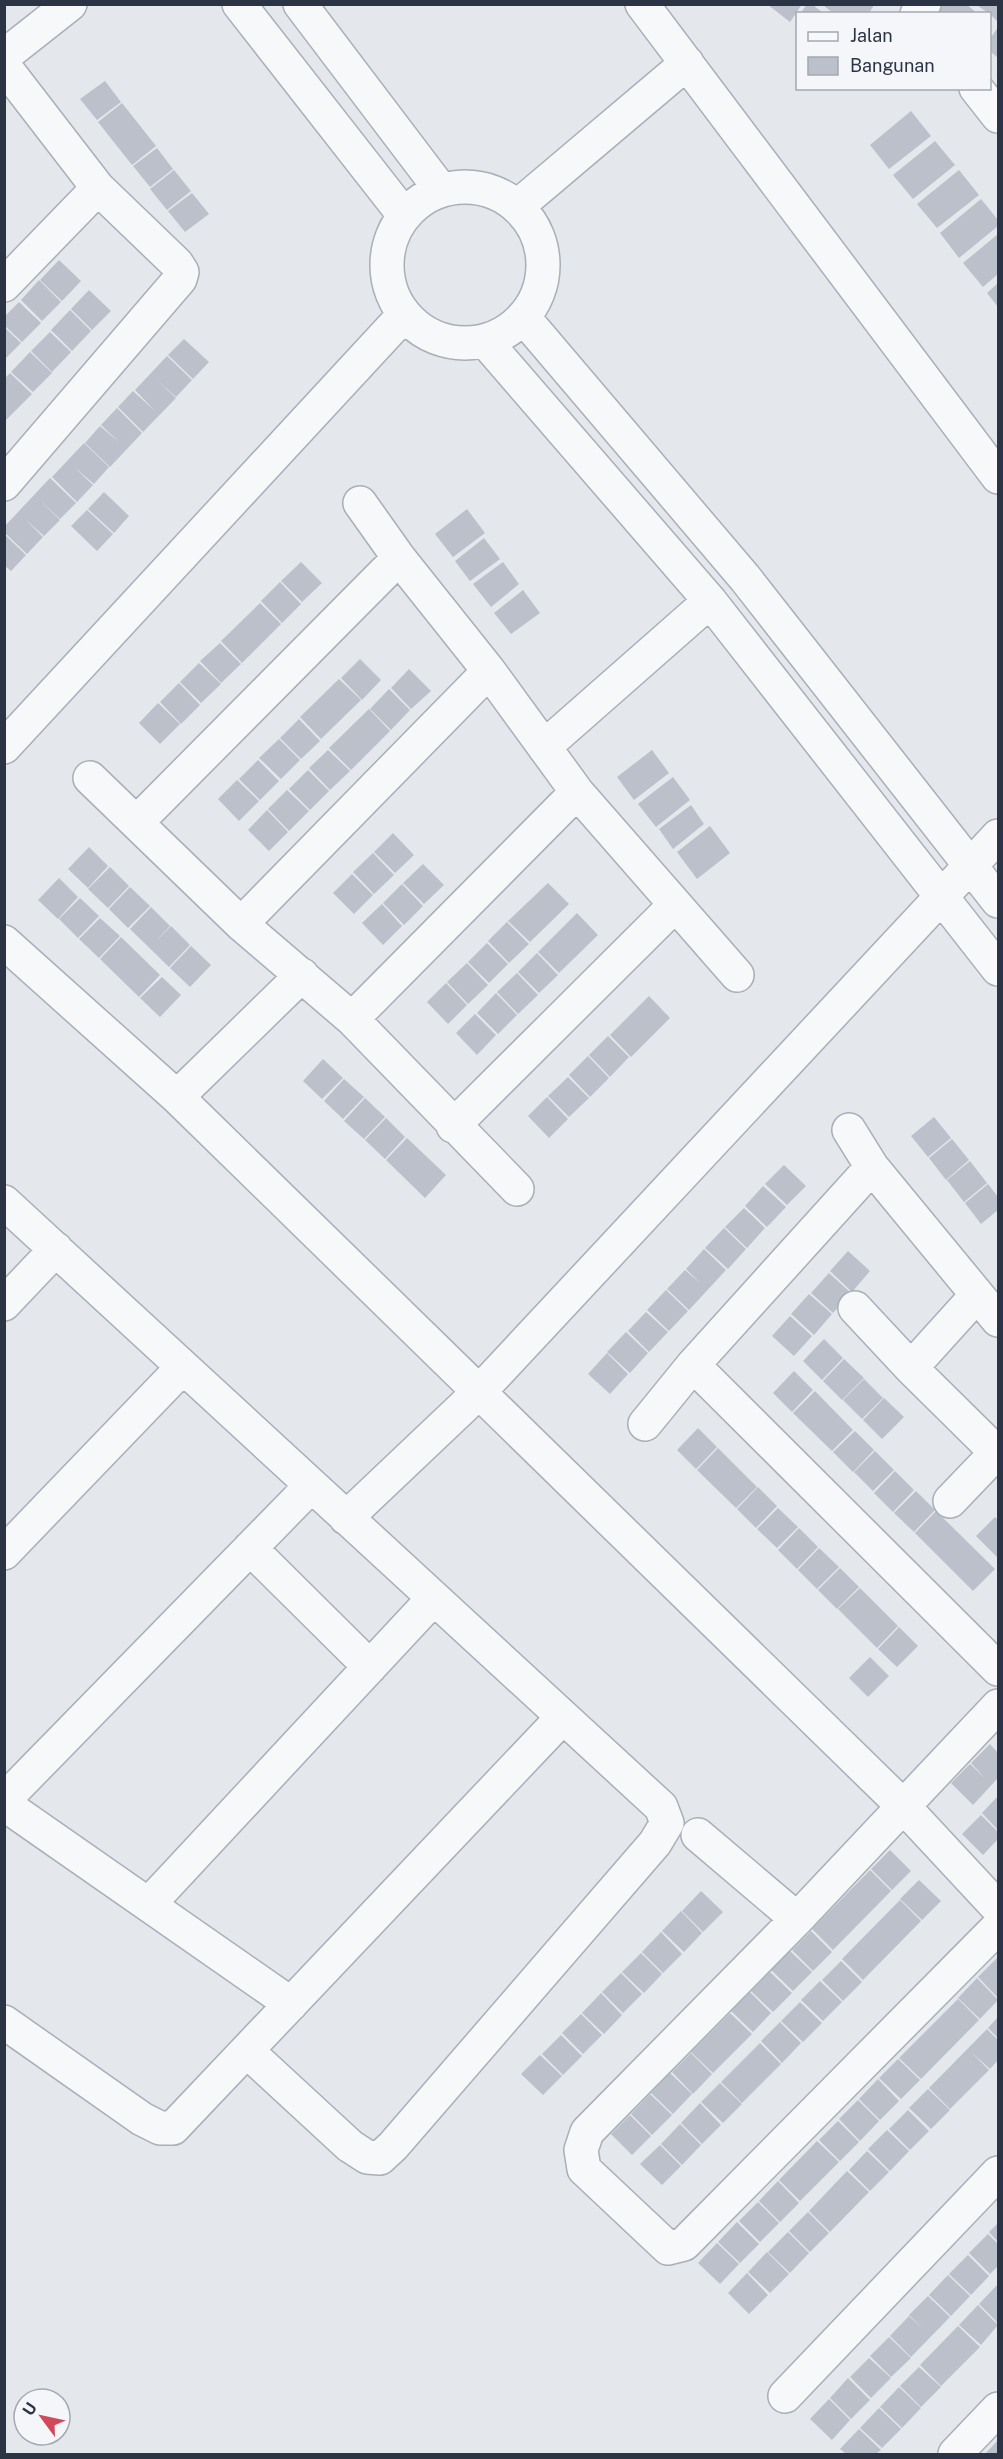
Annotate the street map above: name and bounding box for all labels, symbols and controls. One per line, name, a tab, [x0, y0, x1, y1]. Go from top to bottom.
legend	[796, 12, 991, 90]
text: Jalan	[850, 25, 893, 46]
text: Bangunan	[850, 55, 935, 76]
north arrow	[12, 2387, 72, 2447]
text: U	[19, 2399, 41, 2419]

